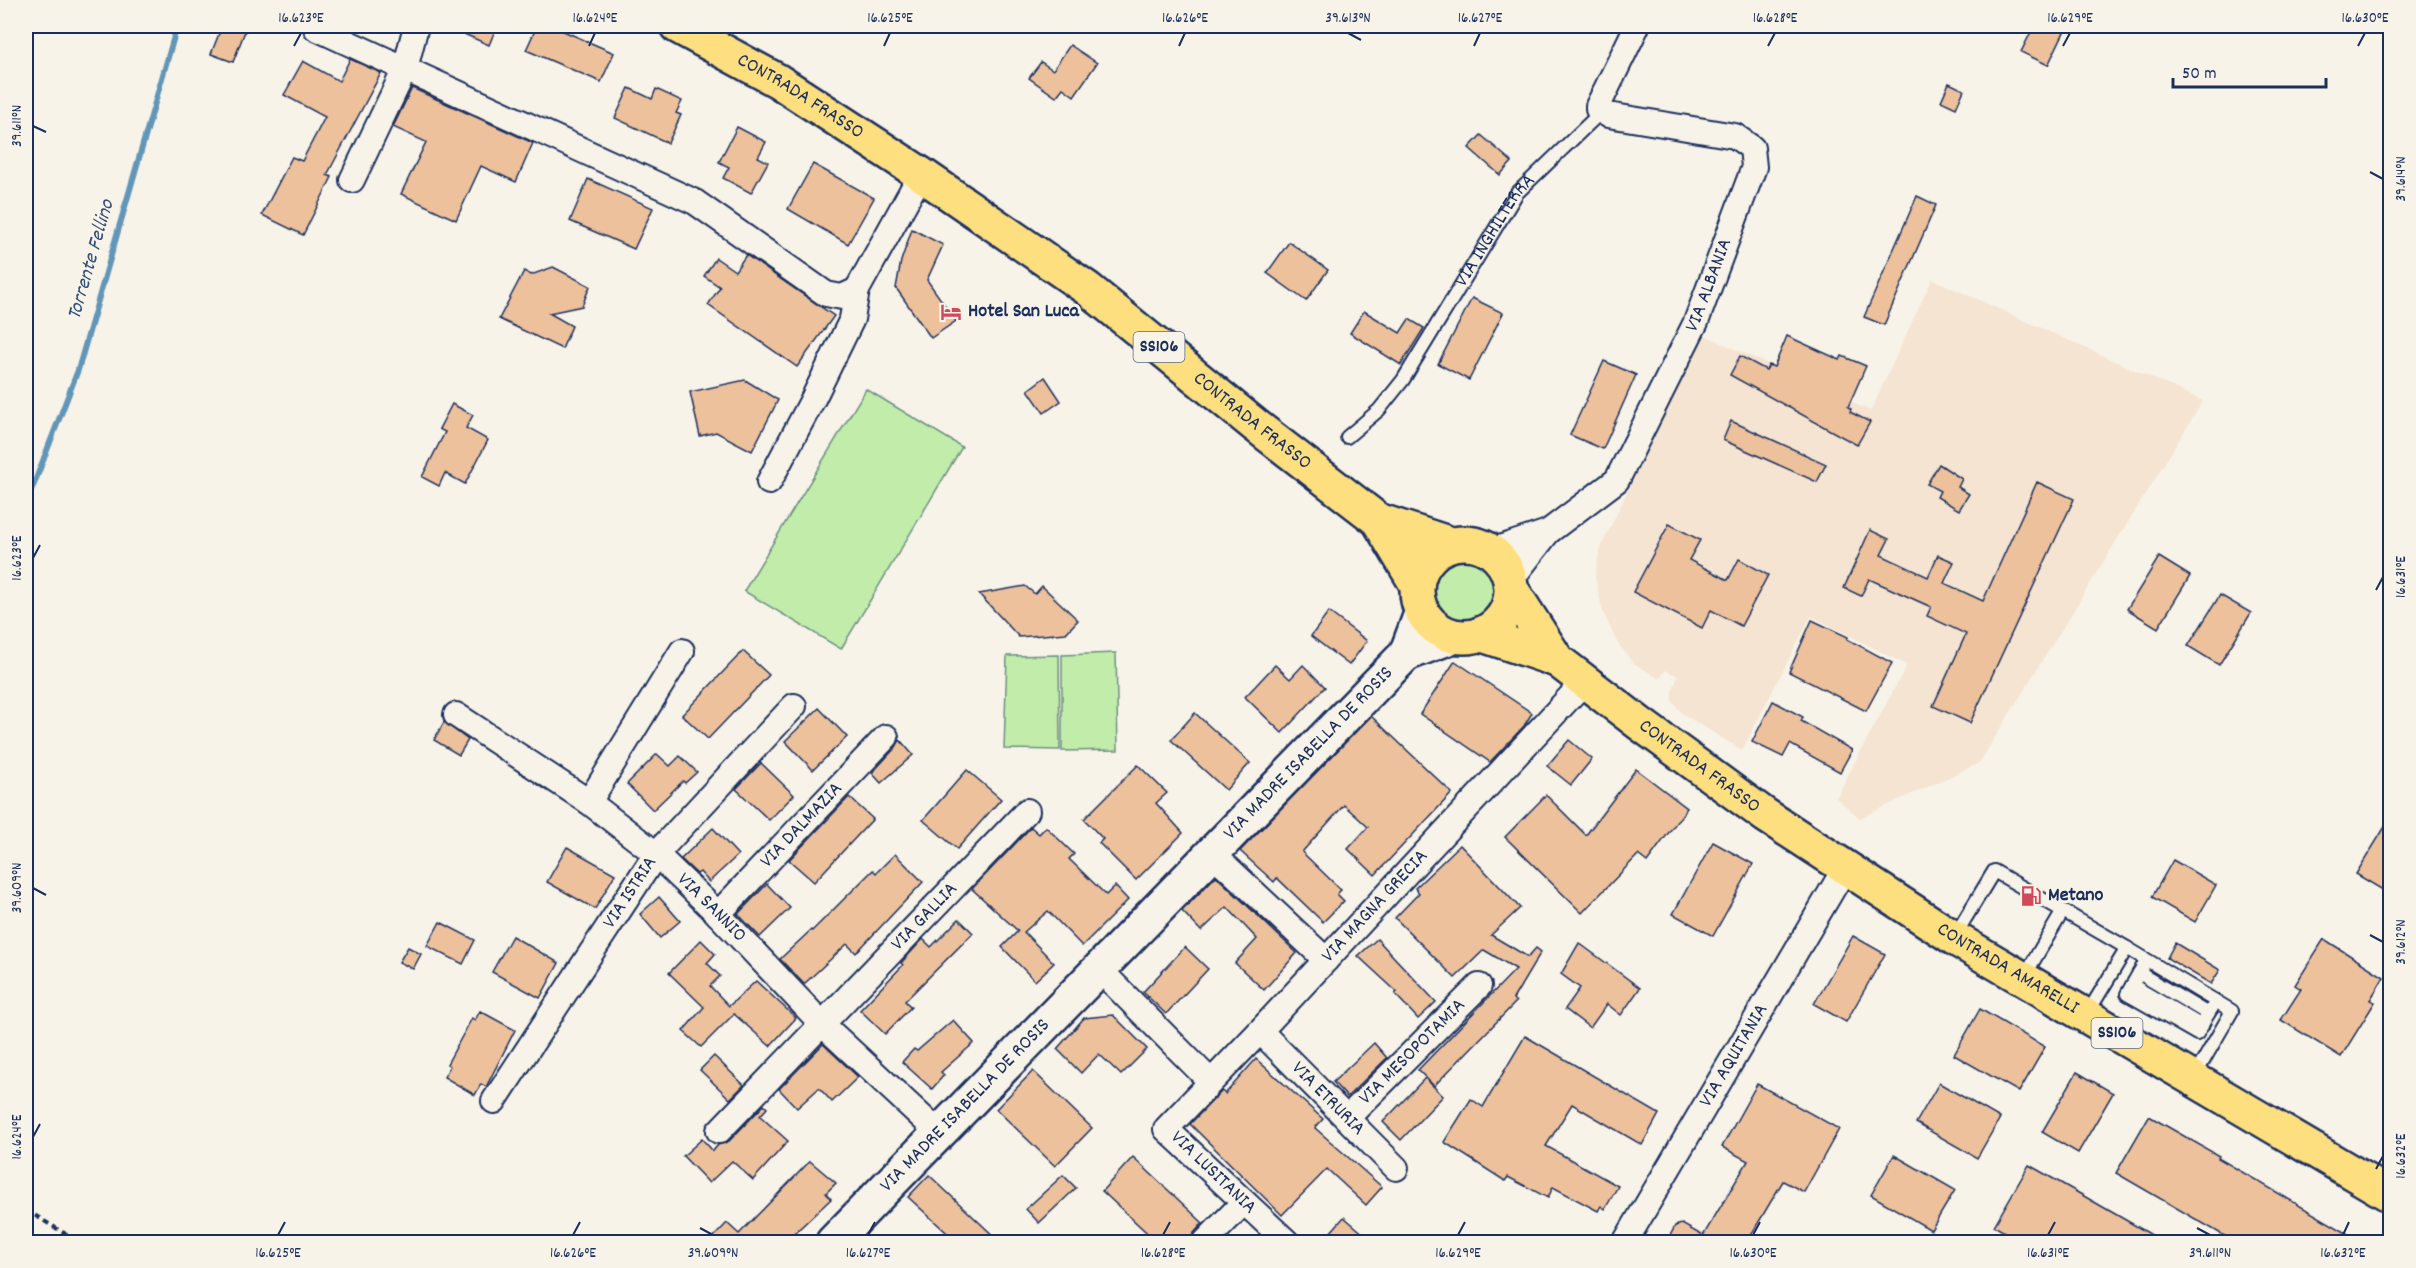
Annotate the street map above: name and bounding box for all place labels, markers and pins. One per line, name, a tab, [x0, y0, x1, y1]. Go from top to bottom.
place label: Hotel San Luca	[968, 298, 1080, 326]
hotel icon: Hotel San Luca	[939, 300, 963, 324]
place label: Metano	[2048, 882, 2104, 910]
fuel station icon: Metano	[2019, 884, 2043, 908]

